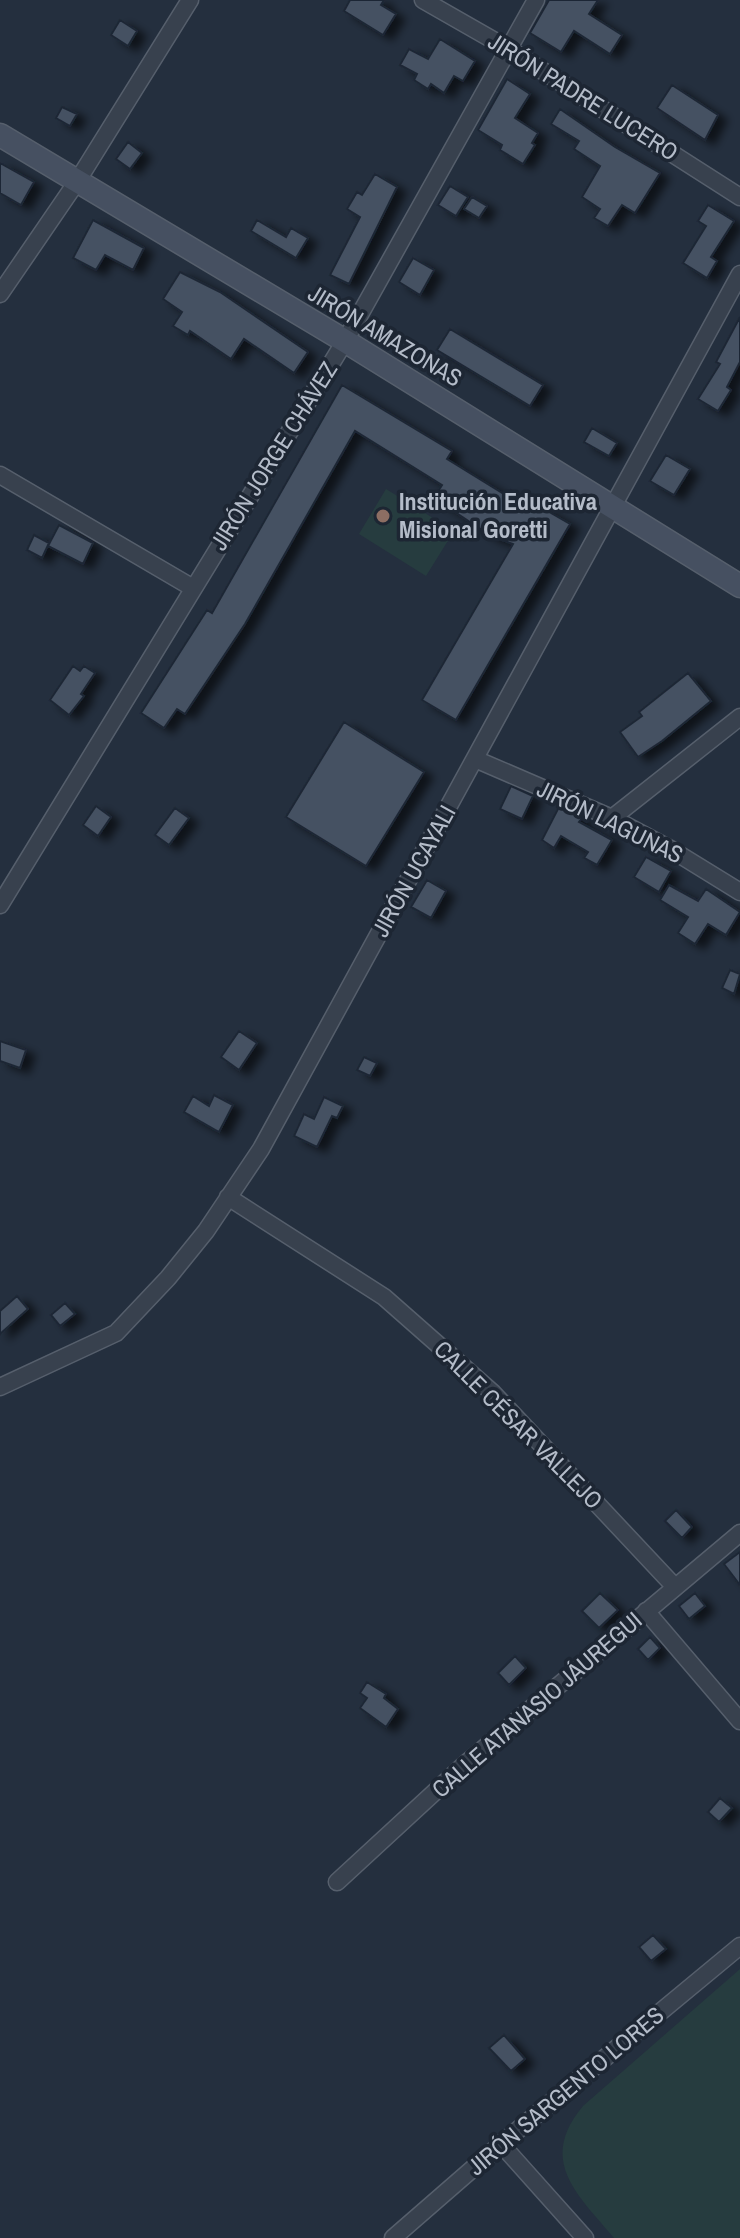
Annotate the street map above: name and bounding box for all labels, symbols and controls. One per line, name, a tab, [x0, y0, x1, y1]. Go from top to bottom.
street label: JIRÓN PADRE LUCERO	[482, 25, 685, 168]
street label: JIRÓN AMAZONAS	[303, 277, 468, 394]
street label: JIRÓN JORGE CHÁVEZ	[202, 355, 344, 556]
place label: Institución Educativa Misional Goretti	[399, 485, 597, 545]
marker: Institución Educativa Misional Goretti	[374, 507, 392, 525]
street label: JIRÓN LAGUNAS	[532, 772, 689, 870]
street label: JIRÓN UCAYALI	[364, 799, 462, 942]
street label: CALLE CÉSAR VALLEJO	[427, 1333, 610, 1516]
street label: CALLE ATANASIO JÁUREGUI	[425, 1604, 648, 1804]
street label: JIRÓN SARGENTO LORES	[461, 1999, 670, 2182]

